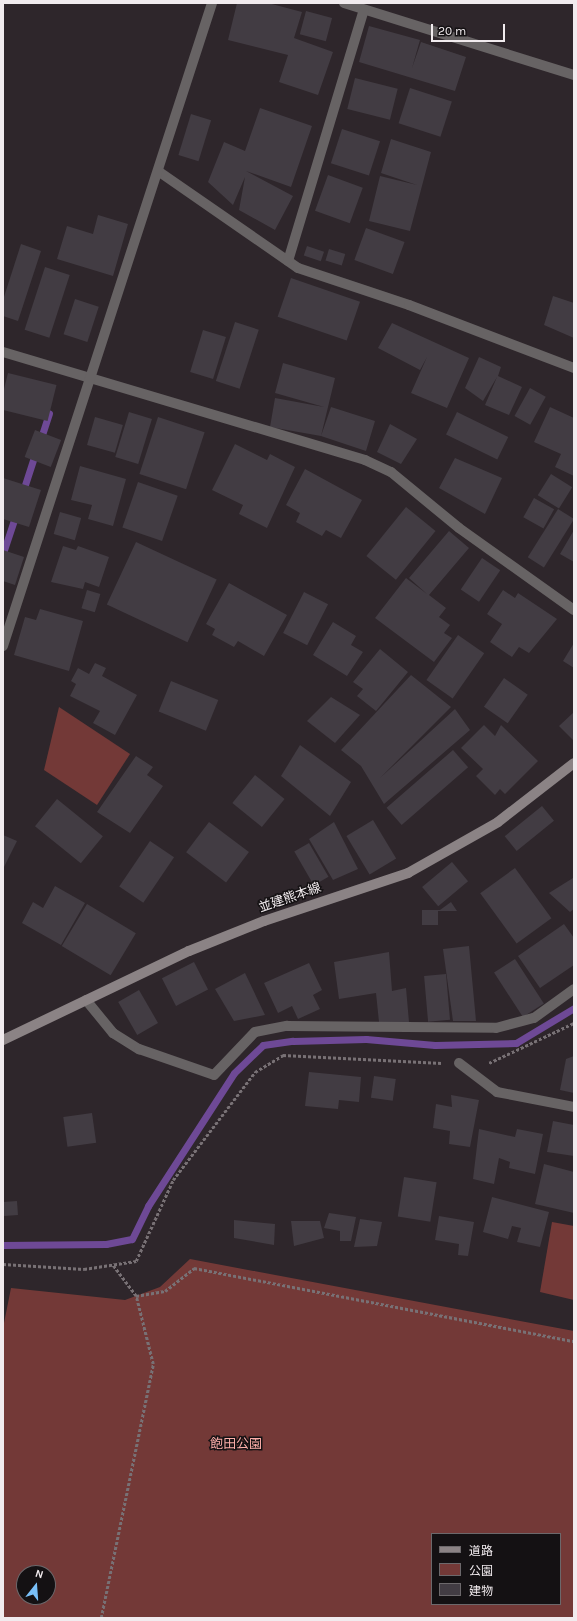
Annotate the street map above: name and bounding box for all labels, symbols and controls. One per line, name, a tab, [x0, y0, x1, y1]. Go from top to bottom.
scale bar	[433, 16, 507, 42]
text: 20 m	[438, 24, 466, 38]
street label: 並建熊本線	[257, 880, 323, 916]
park label: 飽田公園	[210, 1436, 262, 1452]
legend	[431, 1533, 561, 1605]
text: 道路	[469, 1544, 493, 1558]
text: 公園	[469, 1564, 493, 1578]
north arrow	[16, 1565, 56, 1605]
text: N	[34, 1567, 45, 1581]
text: 建物	[469, 1584, 493, 1598]

